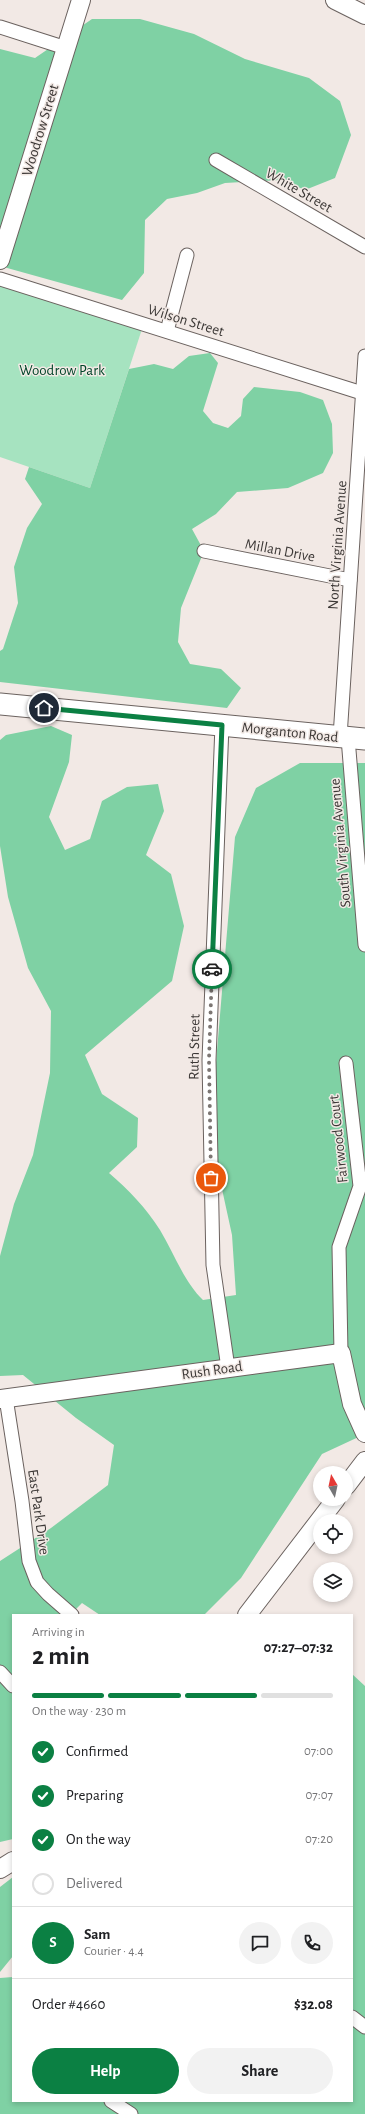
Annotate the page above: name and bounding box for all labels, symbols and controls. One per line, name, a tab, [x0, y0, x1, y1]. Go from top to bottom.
street label: Woodrow Street	[19, 82, 62, 178]
street label: White Street	[263, 165, 335, 216]
street label: Wilson Street	[146, 302, 226, 339]
park label: Woodrow Park	[19, 363, 105, 378]
street label: North Virginia Avenue	[326, 480, 350, 610]
street label: Millan Drive	[244, 536, 316, 565]
pin	[27, 691, 61, 725]
icon: home	[33, 697, 55, 719]
street label: Morganton Road	[241, 720, 339, 745]
street label: South Virginia Avenue	[327, 778, 354, 908]
courier	[192, 949, 232, 989]
icon: car	[201, 958, 223, 980]
street label: Ruth Street	[186, 1014, 203, 1080]
street label: Fairwood Court	[326, 1094, 351, 1184]
pin	[194, 1161, 228, 1195]
icon: bag	[200, 1167, 222, 1189]
street label: Rush Road	[181, 1359, 244, 1382]
north arrow	[313, 1466, 353, 1506]
map controls	[313, 1466, 353, 1602]
street label: East Park Drive	[25, 1468, 52, 1556]
button: locate	[313, 1514, 353, 1554]
button: layers	[313, 1562, 353, 1602]
text: Arriving in	[32, 1626, 85, 1639]
text: 07:27–07:32	[264, 1640, 333, 1655]
text: 2 min	[32, 1643, 90, 1669]
text: On the way · 230 m	[32, 1705, 126, 1718]
icon: check	[32, 1741, 54, 1763]
text: Confirmed	[66, 1744, 128, 1759]
text: 07:00	[304, 1745, 333, 1758]
icon: check	[32, 1785, 54, 1807]
text: Preparing	[66, 1788, 123, 1803]
text: 07:07	[305, 1789, 333, 1802]
icon: check	[32, 1829, 54, 1851]
text: On the way	[66, 1832, 131, 1847]
text: 07:20	[305, 1833, 333, 1846]
text: Delivered	[66, 1876, 123, 1891]
button: chat	[239, 1922, 281, 1964]
button: phone	[291, 1922, 333, 1964]
text: Sam	[84, 1927, 110, 1942]
text: S	[49, 1935, 57, 1950]
text: Courier · 4.4	[84, 1945, 144, 1958]
text: Order #4660	[32, 1997, 105, 2012]
text: $32.08	[294, 1997, 333, 2012]
button: Help	[32, 2048, 179, 2094]
button: Share	[187, 2048, 333, 2094]

